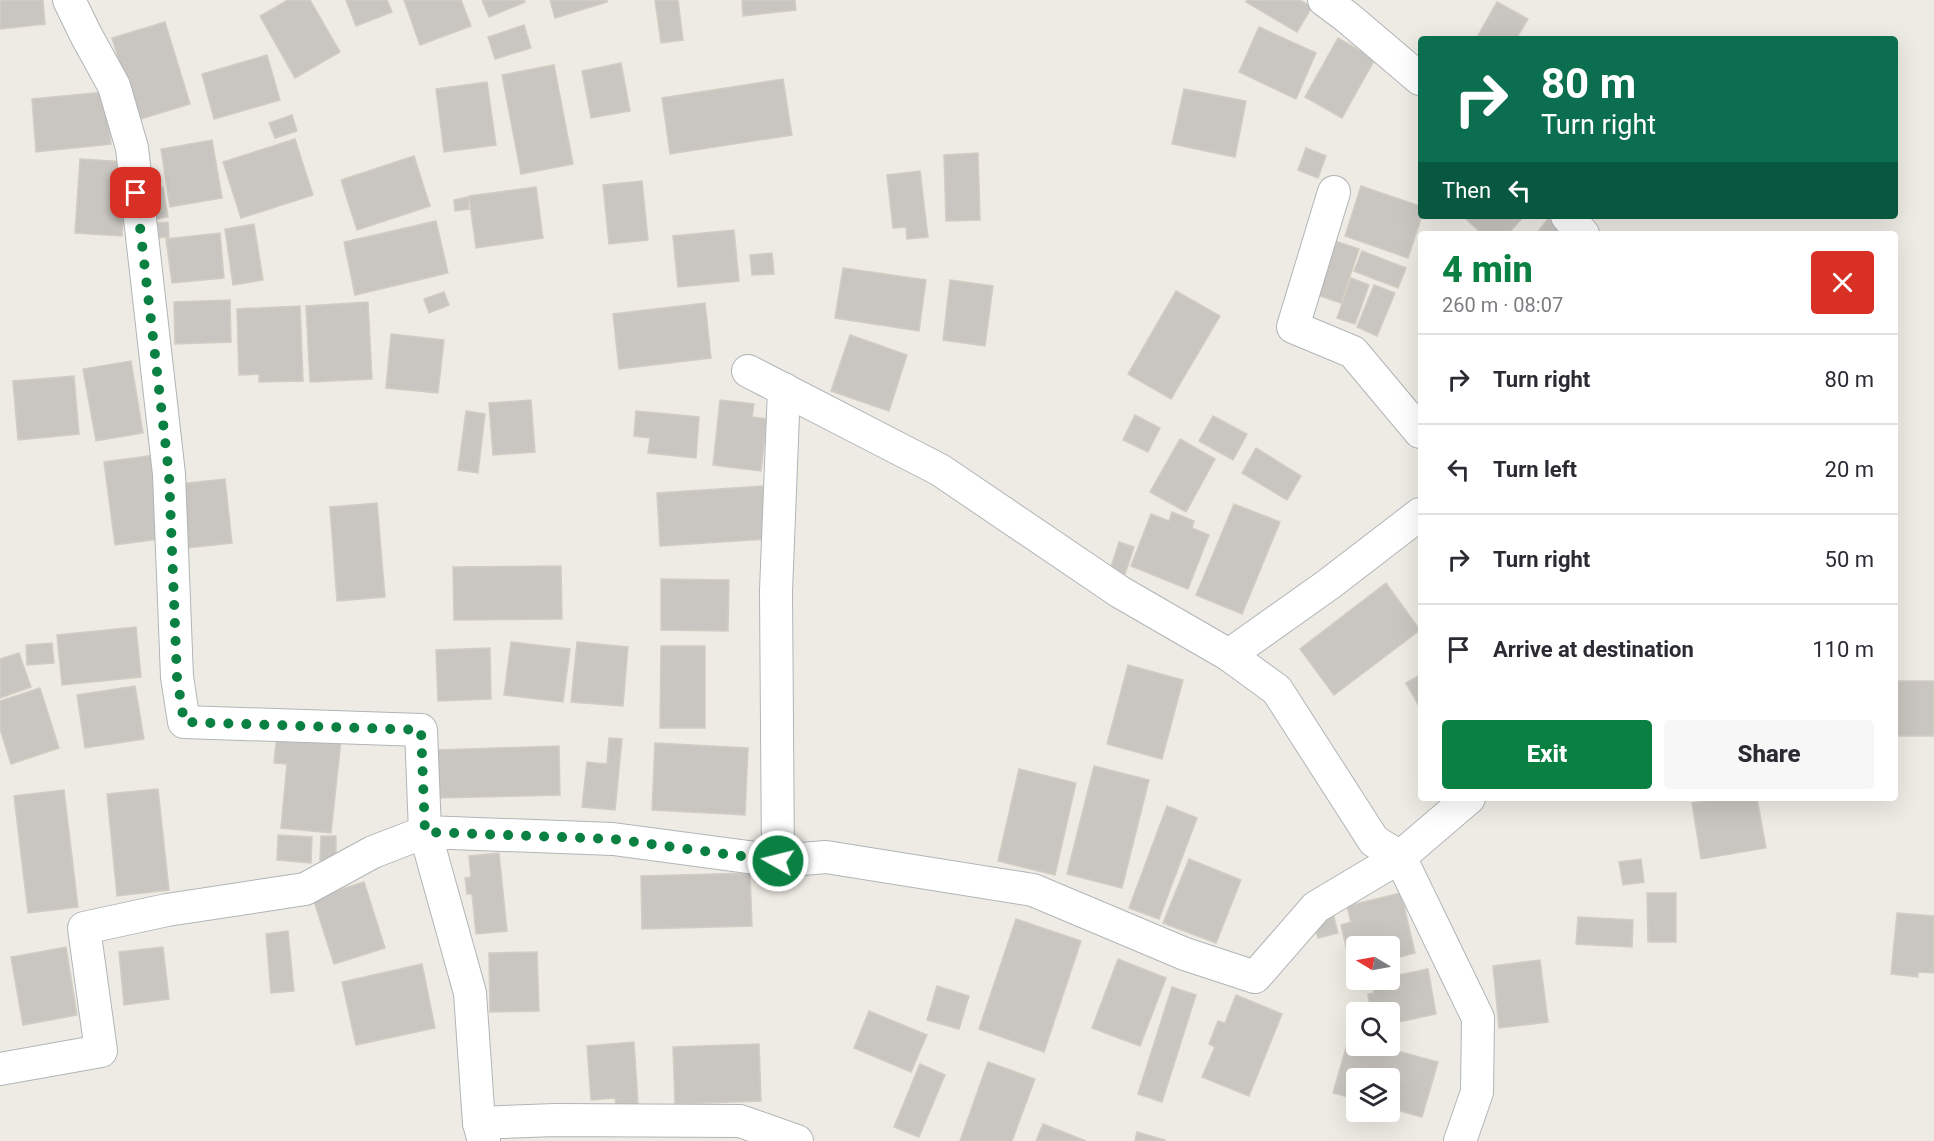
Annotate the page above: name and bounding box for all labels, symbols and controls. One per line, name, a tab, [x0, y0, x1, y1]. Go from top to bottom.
text: 80 m	[1541, 59, 1636, 108]
icon: right	[1442, 60, 1520, 138]
text: Turn right	[1541, 109, 1656, 141]
pin	[110, 167, 161, 218]
icon: left	[1503, 174, 1536, 207]
icon: arrive	[119, 176, 152, 209]
text: Then	[1442, 178, 1491, 203]
text: 4 min	[1442, 249, 1533, 291]
button: close	[1811, 251, 1874, 314]
text: 260 m · 08:07	[1442, 293, 1563, 317]
icon: right	[1442, 363, 1475, 396]
text: Turn right	[1493, 367, 1590, 392]
text: 80 m	[1825, 367, 1874, 392]
icon: left	[1442, 453, 1475, 486]
text: Turn left	[1493, 457, 1577, 482]
text: 20 m	[1825, 457, 1874, 482]
icon: right	[1442, 543, 1475, 576]
text: Turn right	[1493, 547, 1590, 572]
text: 50 m	[1825, 547, 1874, 572]
icon: arrive	[1442, 633, 1475, 666]
text: Arrive at destination	[1493, 637, 1694, 662]
text: 110 m	[1812, 637, 1874, 662]
button: Exit	[1442, 720, 1652, 789]
button: Share	[1664, 720, 1874, 789]
position arrow	[746, 829, 810, 893]
north arrow	[1346, 936, 1400, 990]
map controls	[1346, 936, 1400, 1122]
button: search	[1346, 1002, 1400, 1056]
button: layers	[1346, 1068, 1400, 1122]

